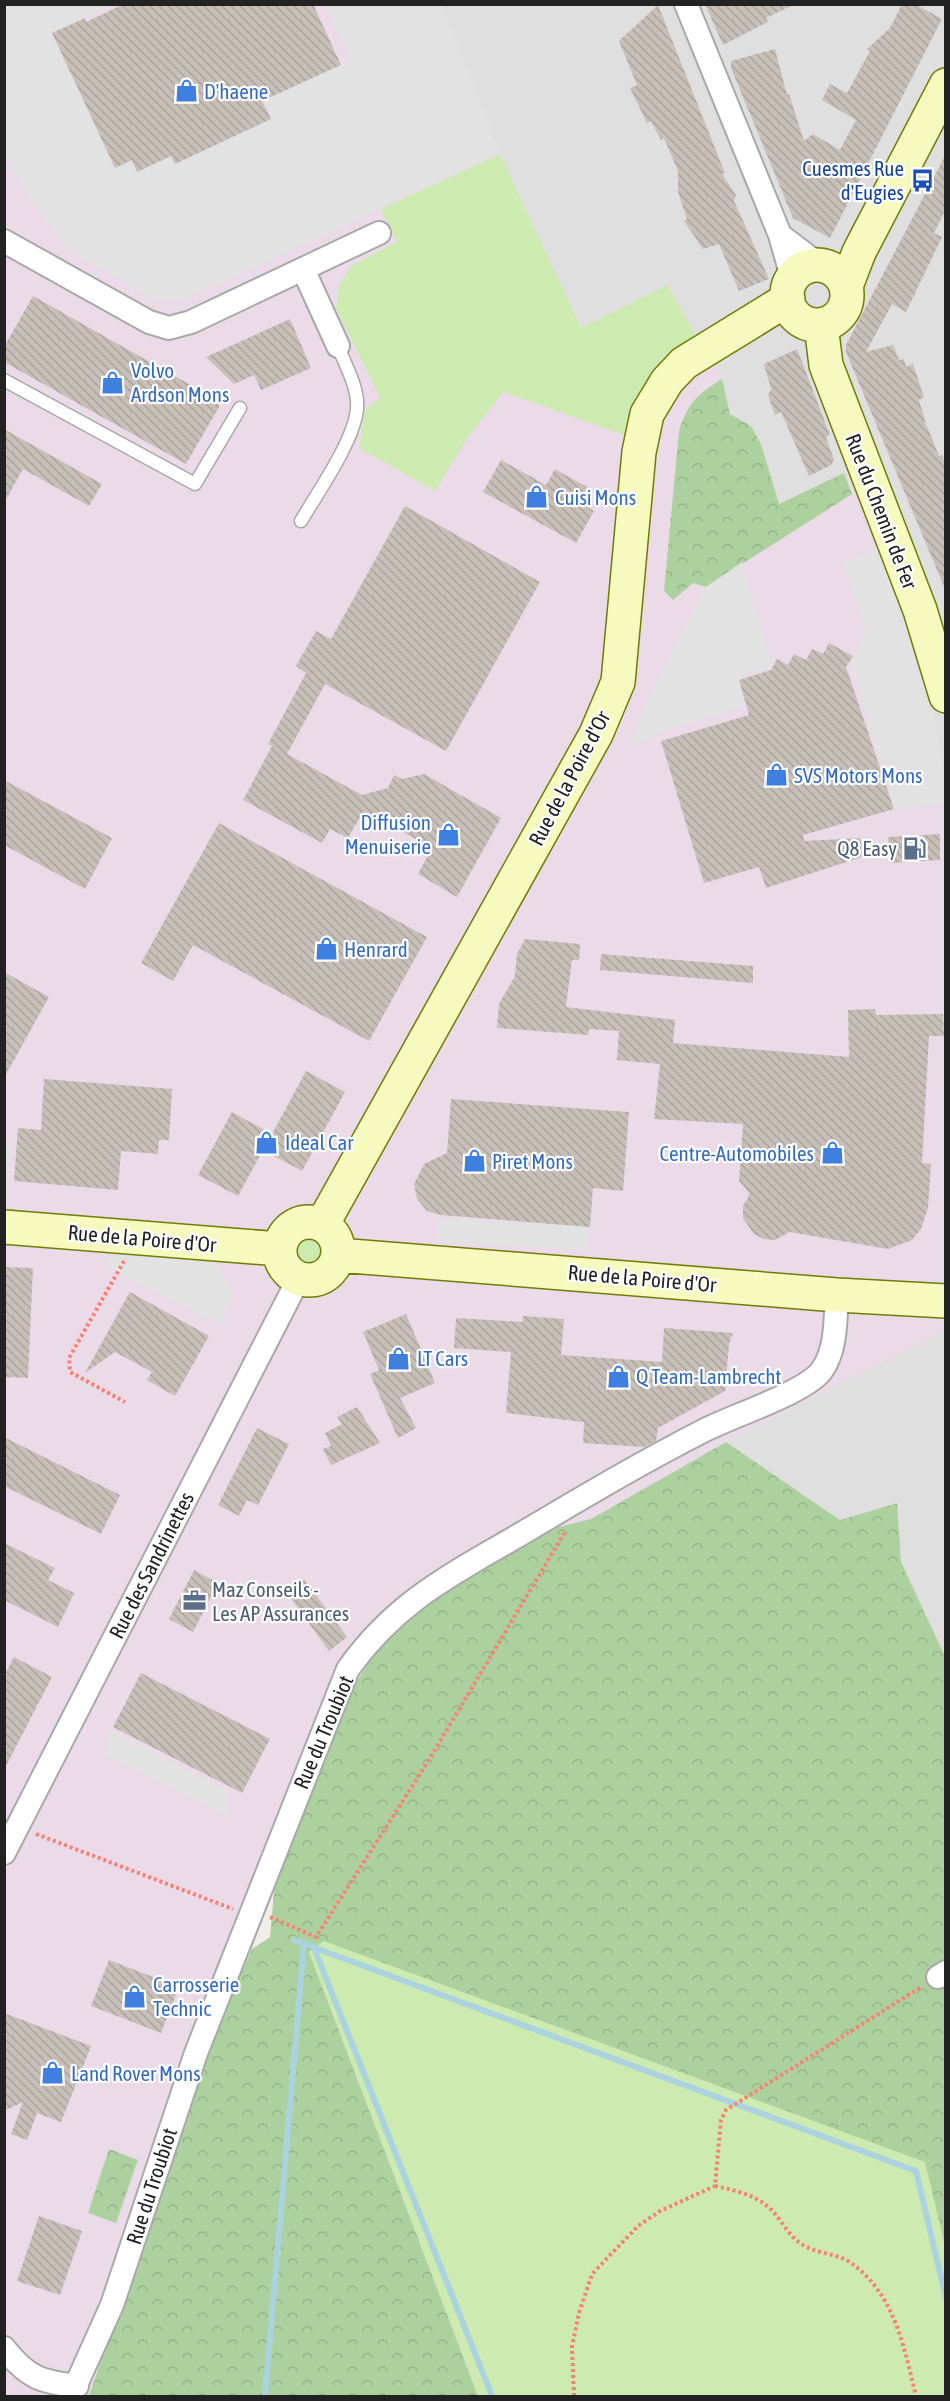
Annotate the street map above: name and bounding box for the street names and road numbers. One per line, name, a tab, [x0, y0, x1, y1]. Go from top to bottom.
street label: Rue du Chemin de Fer	[841, 430, 923, 593]
street label: Rue de la Poire d'Or	[523, 706, 615, 849]
street label: Rue de la Poire d'Or	[67, 1220, 218, 1257]
street label: Rue de la Poire d'Or	[567, 1260, 718, 1297]
street label: Rue des Sandrinettes	[104, 1488, 198, 1642]
street label: Rue du Troubiot	[288, 1672, 358, 1792]
street label: Rue du Troubiot	[121, 2125, 181, 2247]

